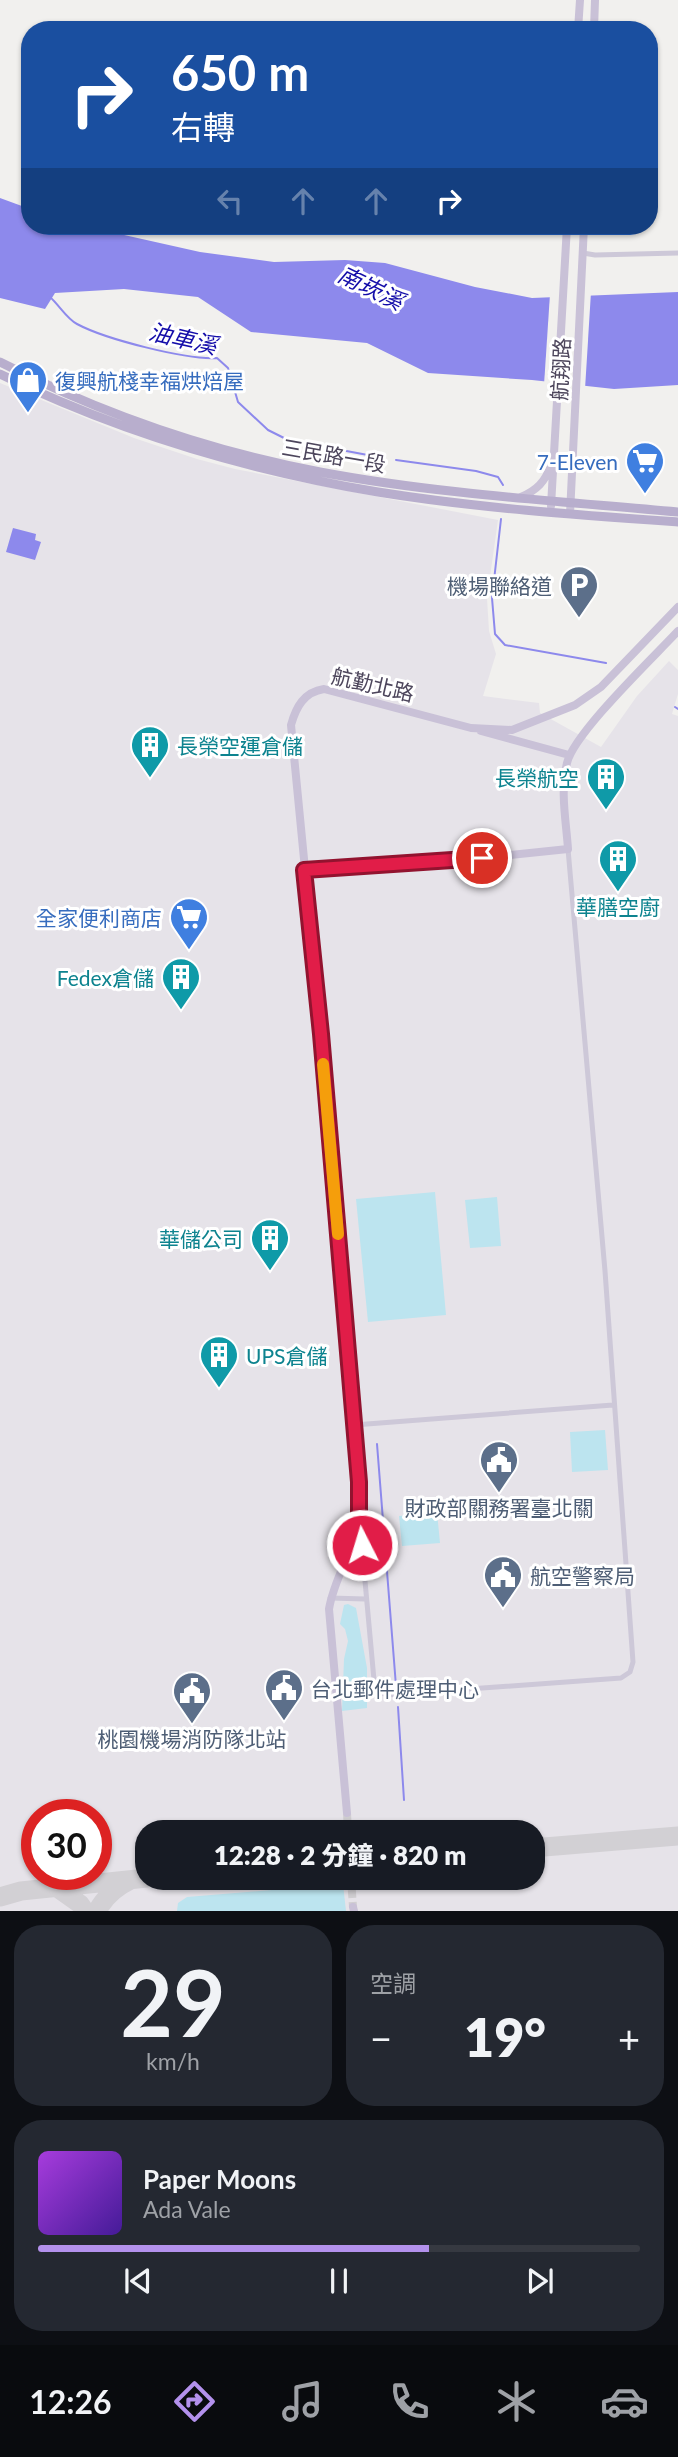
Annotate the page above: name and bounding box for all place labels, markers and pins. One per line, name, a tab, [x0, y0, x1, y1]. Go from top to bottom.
shop icon: 復興航棧幸福烘焙屋	[7, 359, 49, 414]
place label: 復興航棧幸福烘焙屋	[55, 368, 244, 393]
supermarket icon: 7-Eleven	[624, 440, 666, 495]
place label: 7-Eleven	[537, 449, 618, 474]
parking icon: 機場聯絡道	[558, 564, 600, 619]
place label: 機場聯絡道	[447, 573, 552, 598]
building icon: 長榮空運倉儲	[129, 724, 171, 779]
place label: 長榮空運倉儲	[177, 733, 303, 758]
building icon: 長榮航空	[585, 756, 627, 811]
place label: 長榮航空	[495, 765, 579, 790]
pin	[452, 828, 512, 888]
building icon: 華膳空廚	[597, 838, 639, 893]
place label: 華膳空廚	[576, 894, 660, 919]
supermarket icon: 全家便利商店	[168, 896, 210, 951]
place label: 全家便利商店	[36, 905, 162, 930]
building icon: Fedex倉儲	[160, 956, 202, 1011]
place label: Fedex倉儲	[57, 965, 154, 990]
building icon: 華儲公司	[249, 1217, 291, 1272]
place label: 華儲公司	[159, 1226, 243, 1251]
building icon: UPS倉儲	[198, 1334, 240, 1389]
place label: UPS倉儲	[246, 1343, 327, 1368]
public building icon: 財政部關務署臺北關	[478, 1439, 520, 1494]
place label: 財政部關務署臺北關	[405, 1495, 594, 1520]
public building icon: 航空警察局	[482, 1554, 524, 1609]
place label: 航空警察局	[530, 1563, 635, 1588]
public building icon: 台北郵件處理中心	[263, 1667, 305, 1722]
public building icon: 桃園機場消防隊北站	[171, 1670, 213, 1725]
place label: 台北郵件處理中心	[311, 1676, 479, 1701]
place label: 桃園機場消防隊北站	[98, 1726, 287, 1751]

